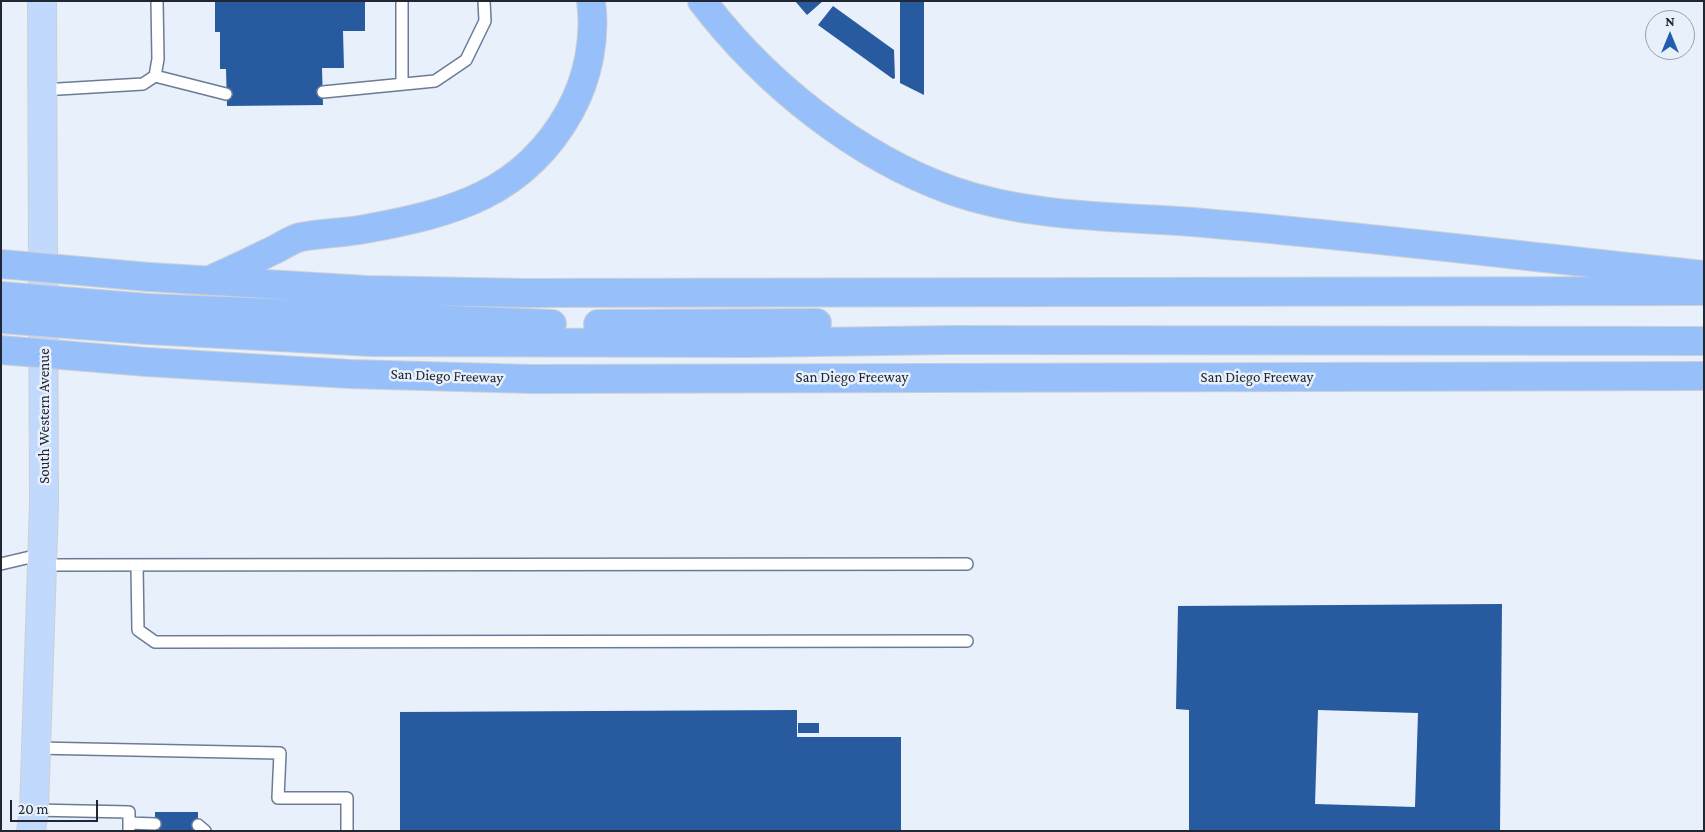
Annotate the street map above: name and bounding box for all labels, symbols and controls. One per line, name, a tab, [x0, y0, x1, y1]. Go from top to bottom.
north arrow	[1645, 10, 1695, 60]
text: N	[1665, 13, 1675, 29]
street label: South Western Avenue	[35, 348, 53, 484]
street label: San Diego Freeway	[390, 365, 504, 387]
street label: San Diego Freeway	[796, 368, 908, 386]
street label: San Diego Freeway	[1201, 368, 1313, 386]
scale bar	[12, 790, 100, 822]
text: 20 m	[18, 801, 49, 817]

